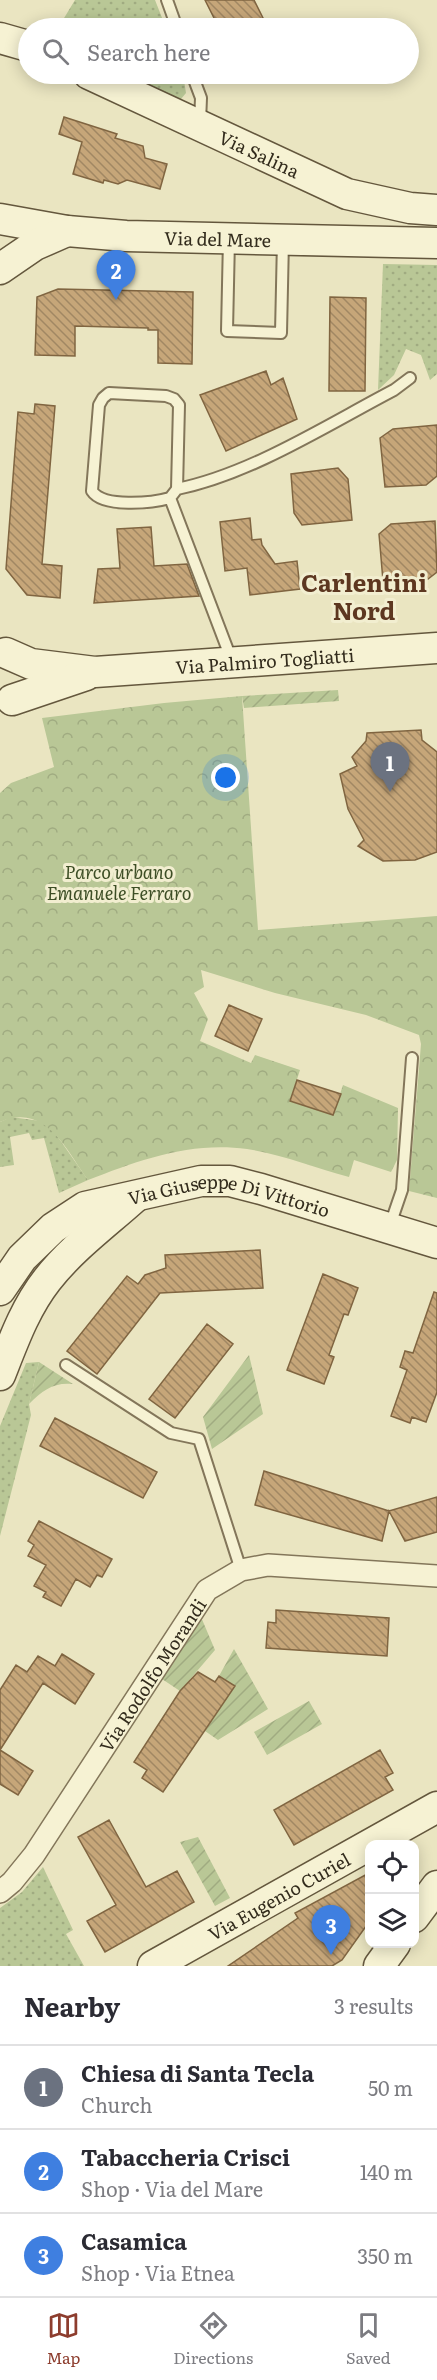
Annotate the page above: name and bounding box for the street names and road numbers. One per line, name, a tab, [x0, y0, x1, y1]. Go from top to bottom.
street label: Via Salina	[215, 123, 305, 184]
street label: Via del Mare	[164, 223, 271, 253]
street label: Via Palmiro Togliatti	[175, 640, 355, 680]
street label: Via Giuseppe Di Vittorio	[125, 1168, 333, 1223]
street label: Via Rodolfo Morandi	[92, 1592, 212, 1757]
street label: Via Eugenio Curiel	[203, 1845, 355, 1946]

